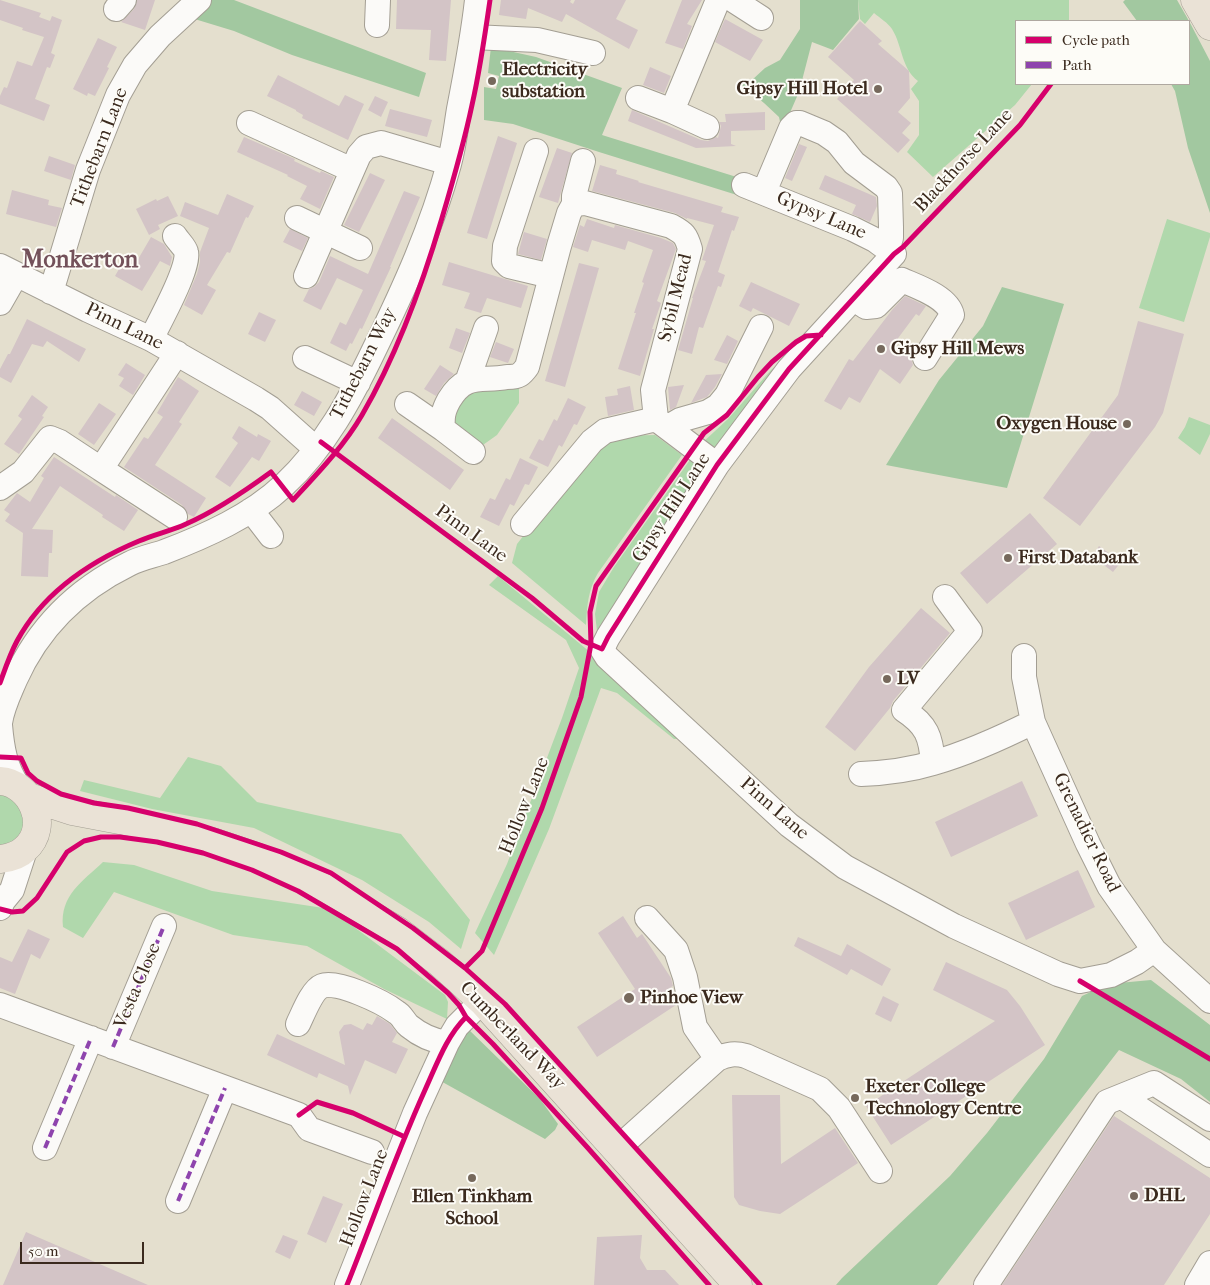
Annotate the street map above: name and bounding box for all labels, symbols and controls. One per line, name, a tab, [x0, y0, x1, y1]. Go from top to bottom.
legend	[1015, 20, 1190, 85]
text: Cycle path	[1062, 31, 1130, 49]
text: Path	[1062, 56, 1092, 74]
place label: Electricity substation	[502, 59, 588, 103]
marker: Electricity substation	[486, 75, 498, 87]
place label: Gipsy Hill Hotel	[737, 78, 868, 100]
marker: Gipsy Hill Hotel	[872, 83, 884, 95]
street label: Tithebarn Lane	[67, 85, 133, 211]
street label: Blackhorse Lane	[910, 104, 1018, 218]
street label: Gypsy Lane	[773, 187, 869, 245]
district label: Monkerton	[22, 247, 138, 275]
street label: Sybil Mead	[654, 252, 698, 344]
street label: Pinn Lane	[81, 298, 167, 356]
street label: Tithebarn Way	[326, 304, 402, 424]
place label: Gipsy Hill Mews	[891, 338, 1024, 360]
marker: Gipsy Hill Mews	[875, 343, 887, 355]
place label: Oxygen House	[996, 413, 1117, 435]
marker: Oxygen House	[1121, 418, 1133, 430]
street label: Gipsy Hill Lane	[628, 449, 716, 567]
street label: Pinn Lane	[430, 500, 512, 568]
place label: First Databank	[1018, 547, 1138, 569]
marker: First Databank	[1002, 552, 1014, 564]
place label: LV	[897, 668, 919, 690]
marker: LV	[881, 673, 893, 685]
street label: Hollow Lane	[495, 754, 555, 858]
street label: Grenadier Road	[1047, 769, 1125, 897]
street label: Pinn Lane	[735, 773, 813, 845]
street label: Vesta Close	[110, 940, 166, 1032]
street label: Cumberland Way	[455, 977, 569, 1095]
place label: Pinhoe View	[640, 987, 743, 1009]
marker: Pinhoe View	[622, 991, 636, 1005]
place label: Exeter College Technology Centre	[865, 1076, 1021, 1120]
marker: Exeter College Technology Centre	[849, 1092, 861, 1104]
street label: Hollow Lane	[336, 1146, 394, 1250]
marker: Ellen Tinkham School	[466, 1172, 478, 1184]
place label: DHL	[1144, 1185, 1185, 1207]
place label: Ellen Tinkham School	[412, 1186, 532, 1230]
marker: DHL	[1128, 1190, 1140, 1202]
scale bar	[22, 1232, 146, 1264]
text: 50 m	[28, 1242, 58, 1260]

